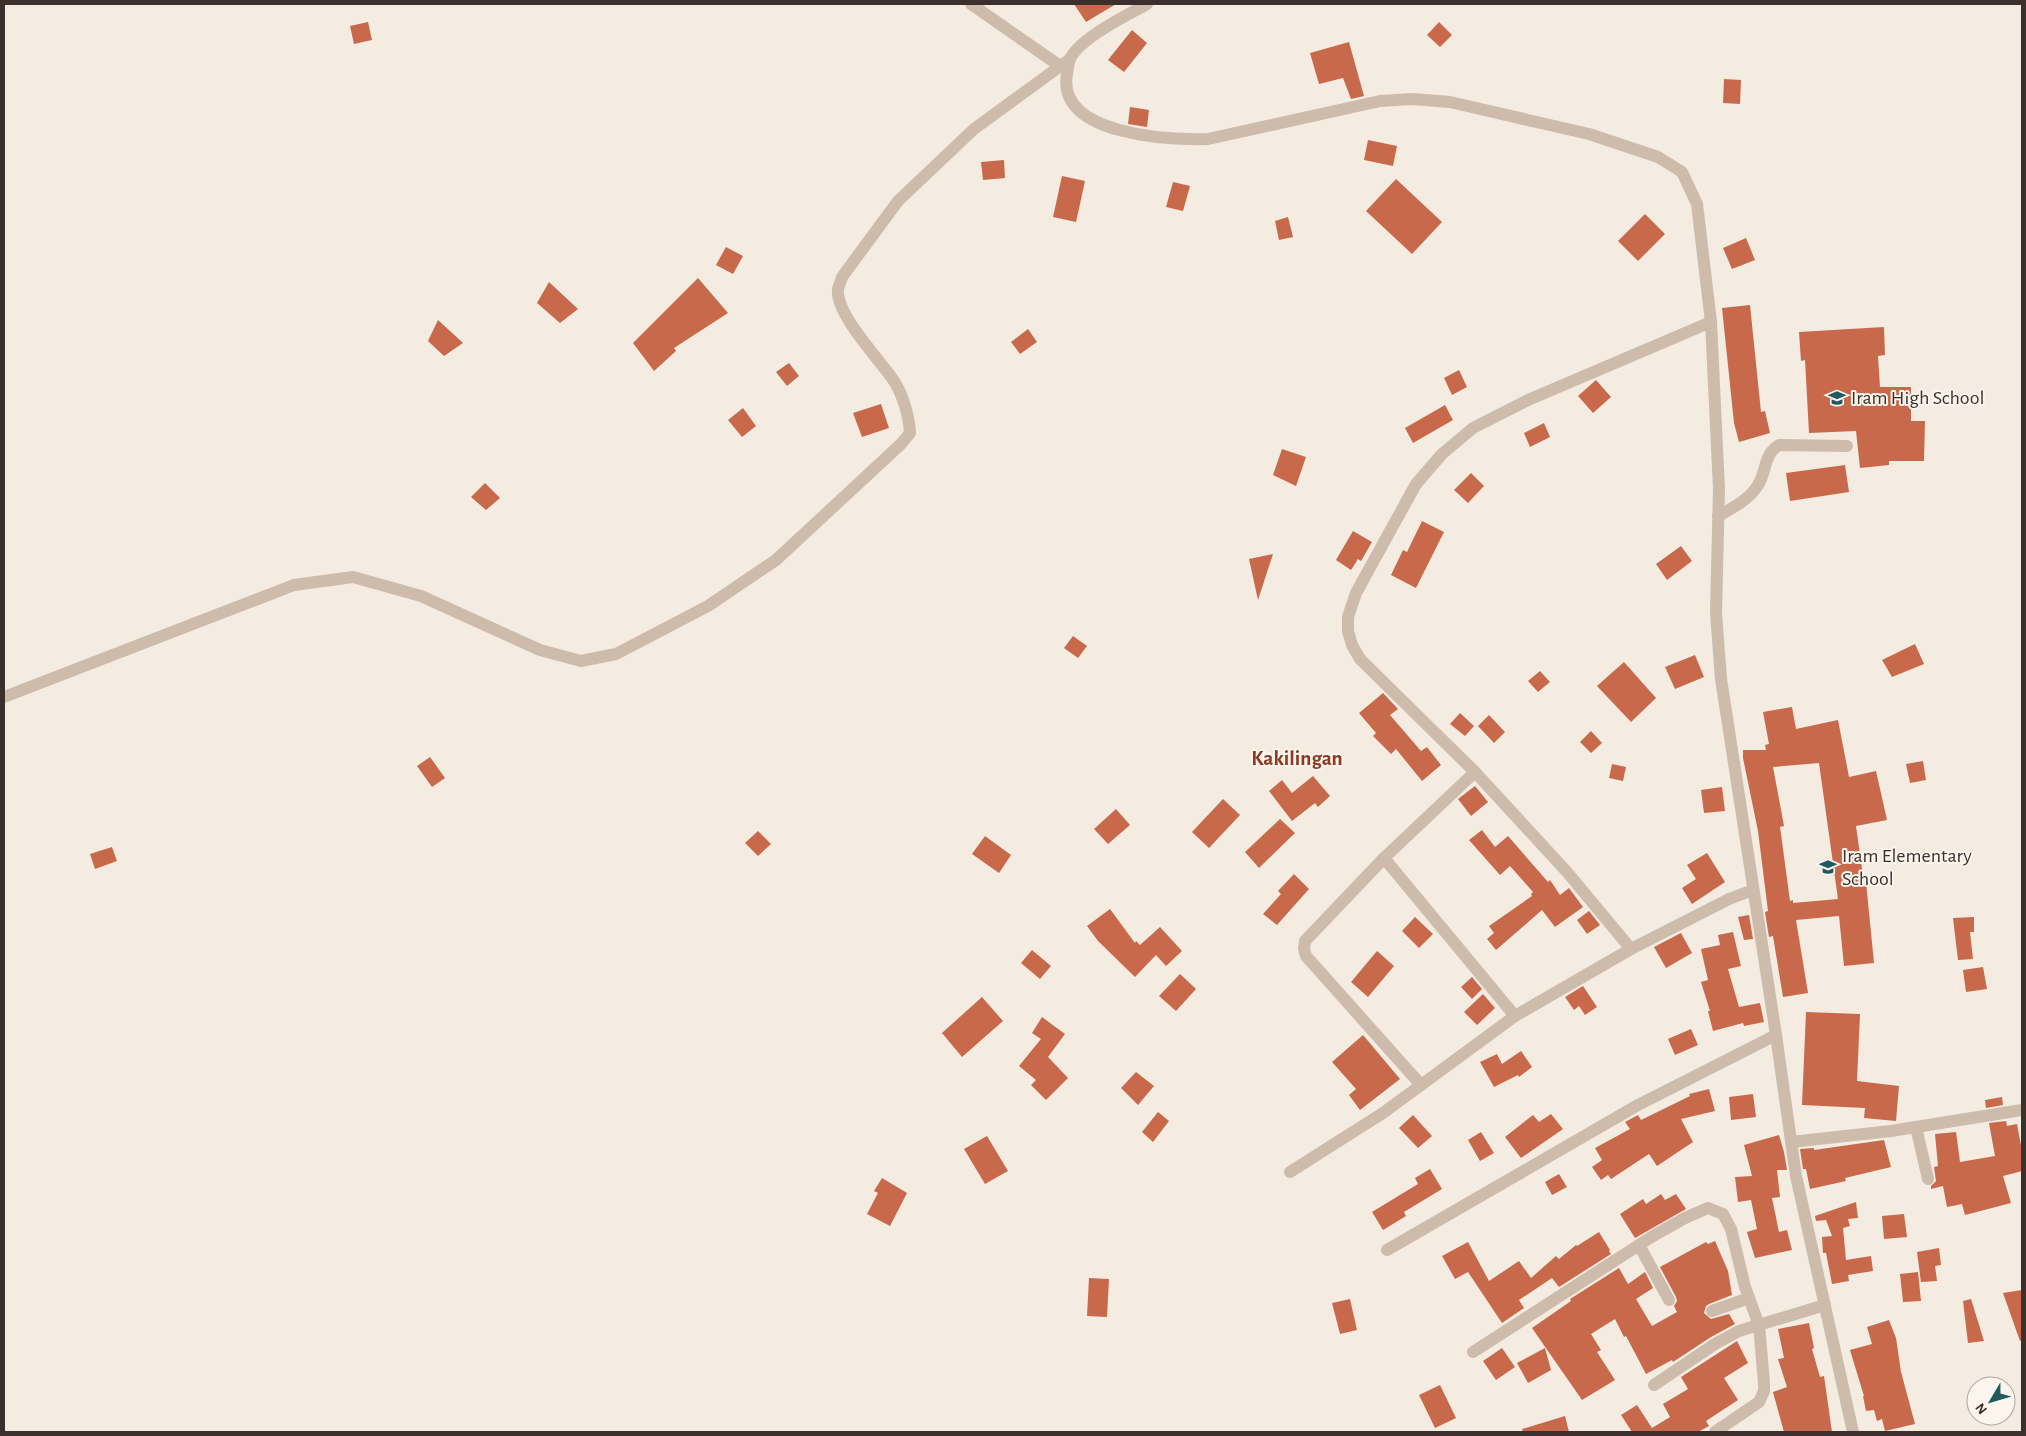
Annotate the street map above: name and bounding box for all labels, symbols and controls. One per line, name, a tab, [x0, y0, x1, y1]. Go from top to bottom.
school or university icon: Iram High School	[1827, 388, 1847, 408]
place label: Iram High School	[1851, 388, 1984, 408]
district label: Kakilingan	[1251, 748, 1343, 769]
place label: Iram Elementary School	[1842, 846, 1972, 889]
school or university icon: Iram Elementary School	[1818, 857, 1838, 877]
north arrow	[1966, 1376, 2016, 1426]
text: N	[1973, 1400, 1990, 1417]

